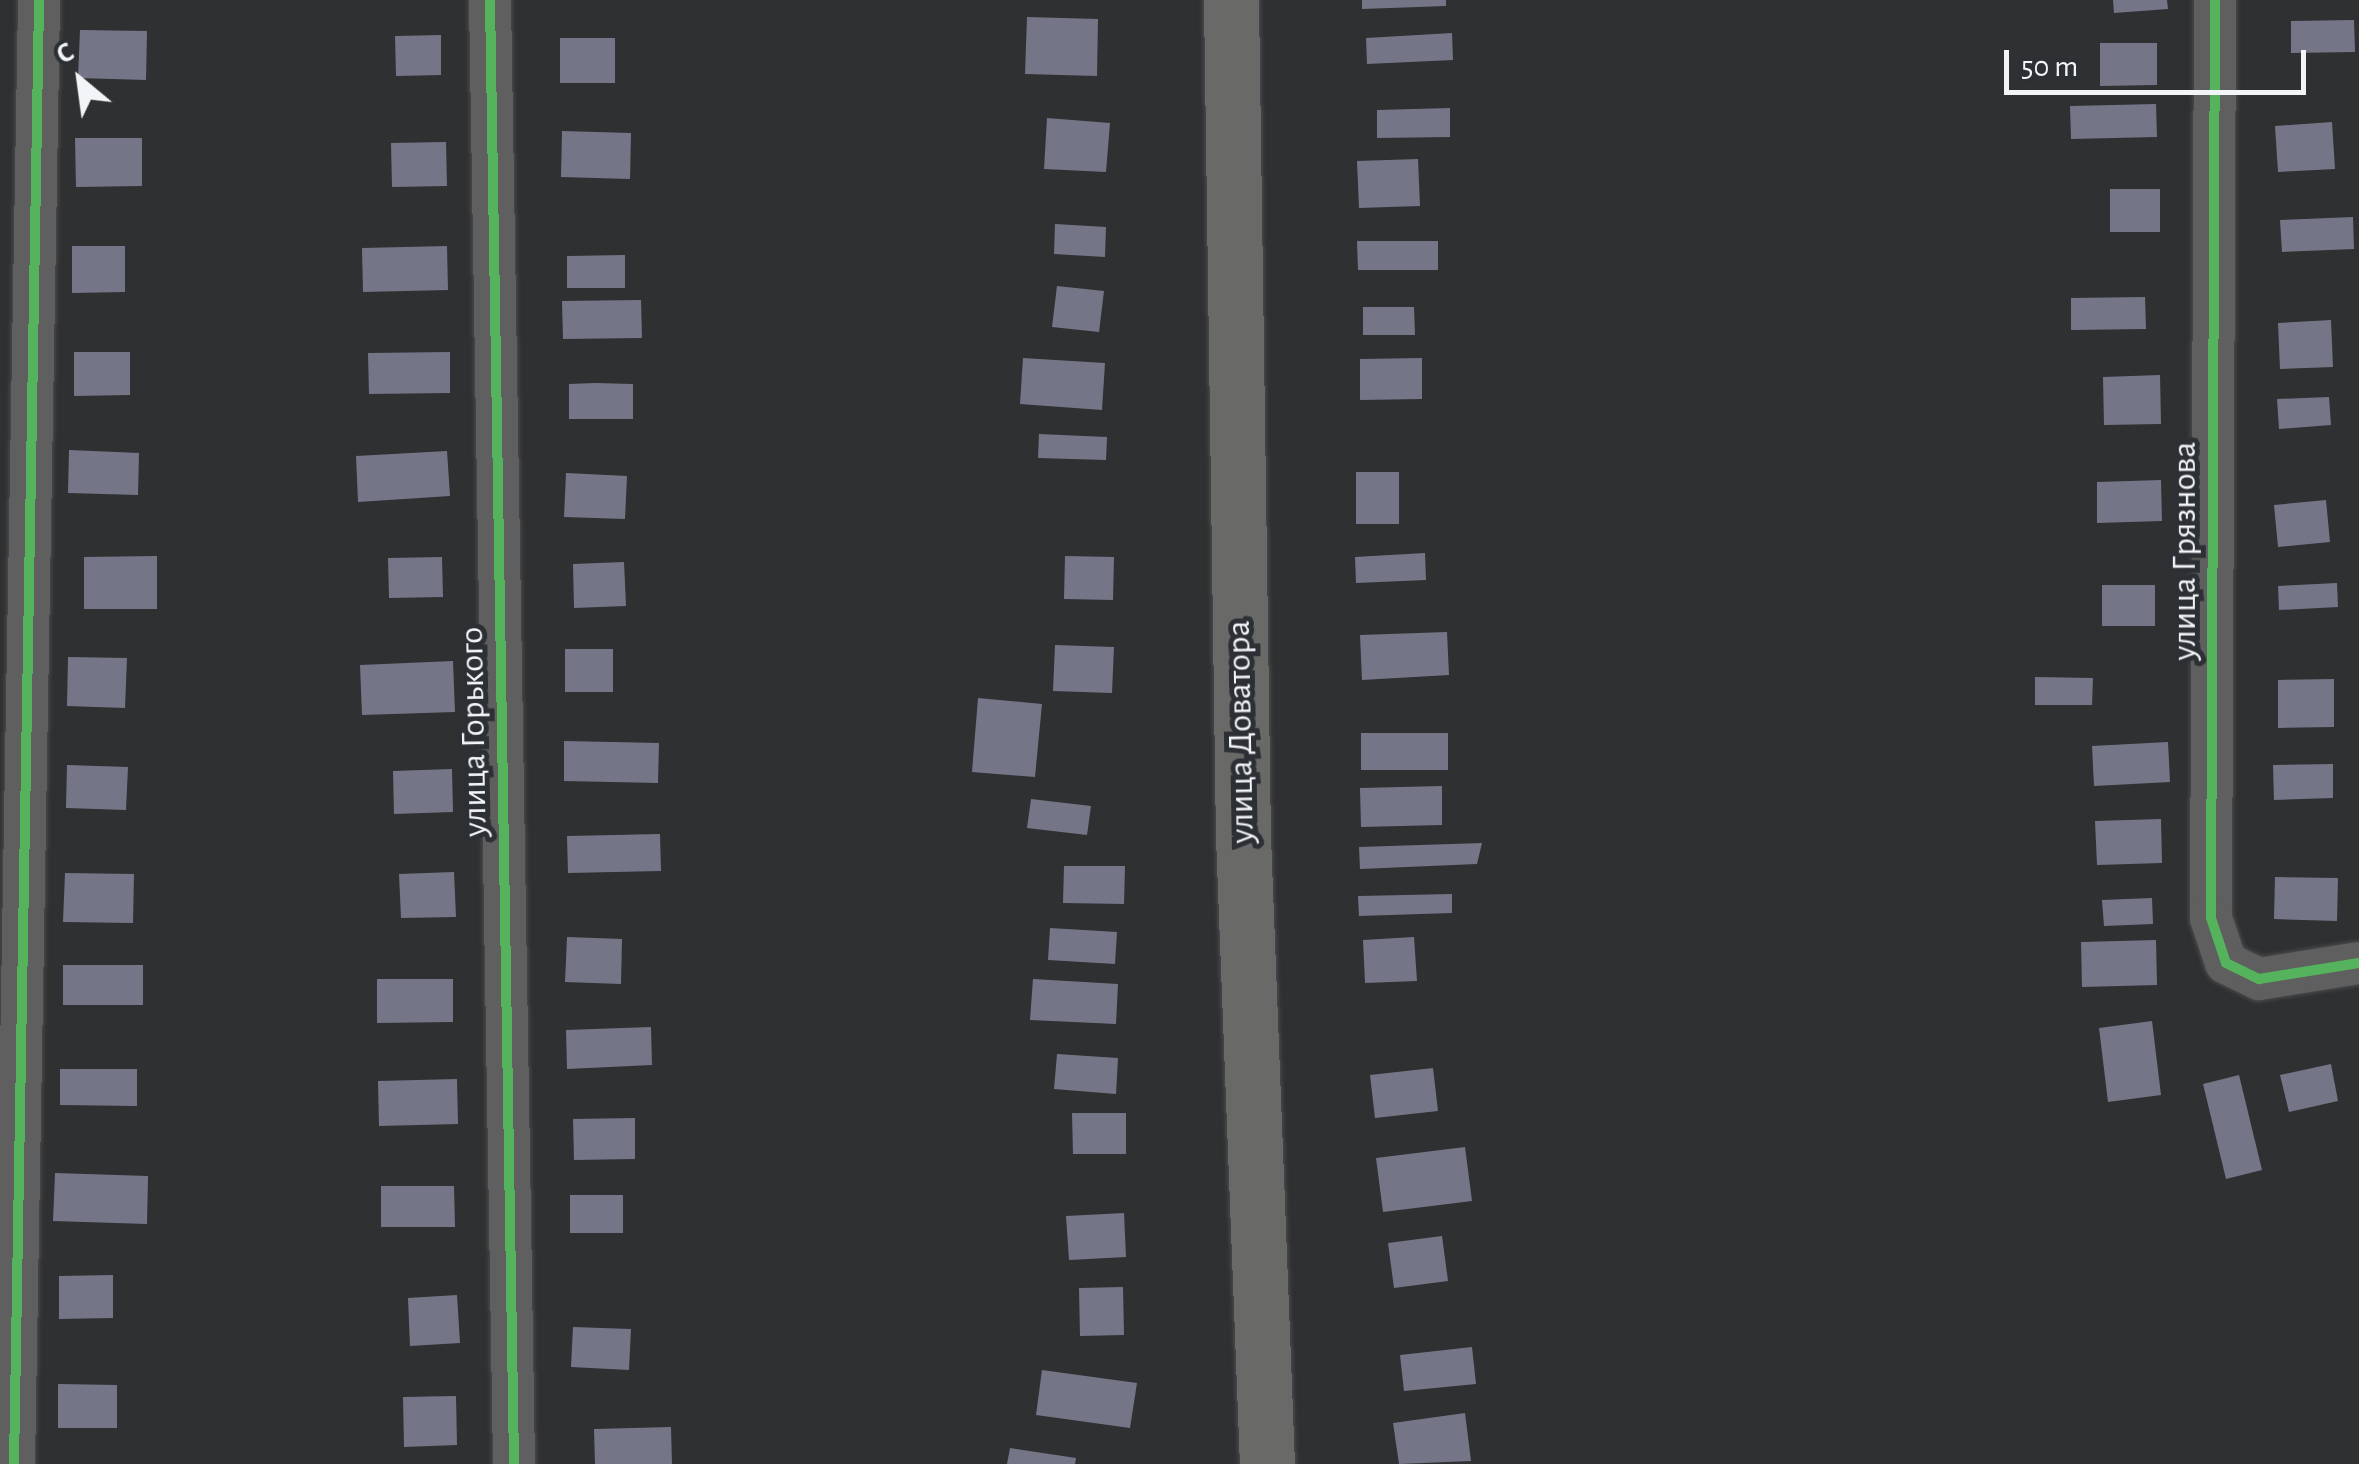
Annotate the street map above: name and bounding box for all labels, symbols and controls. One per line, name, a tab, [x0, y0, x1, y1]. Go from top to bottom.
north arrow	[30, 30, 130, 130]
scale bar	[2009, 30, 2312, 92]
text: С	[52, 38, 79, 70]
text: 50 m	[2021, 52, 2078, 82]
street label: улица Грязнова	[2164, 441, 2206, 661]
street label: улица Доватора	[1218, 620, 1264, 844]
street label: улица Горького	[451, 627, 497, 837]

